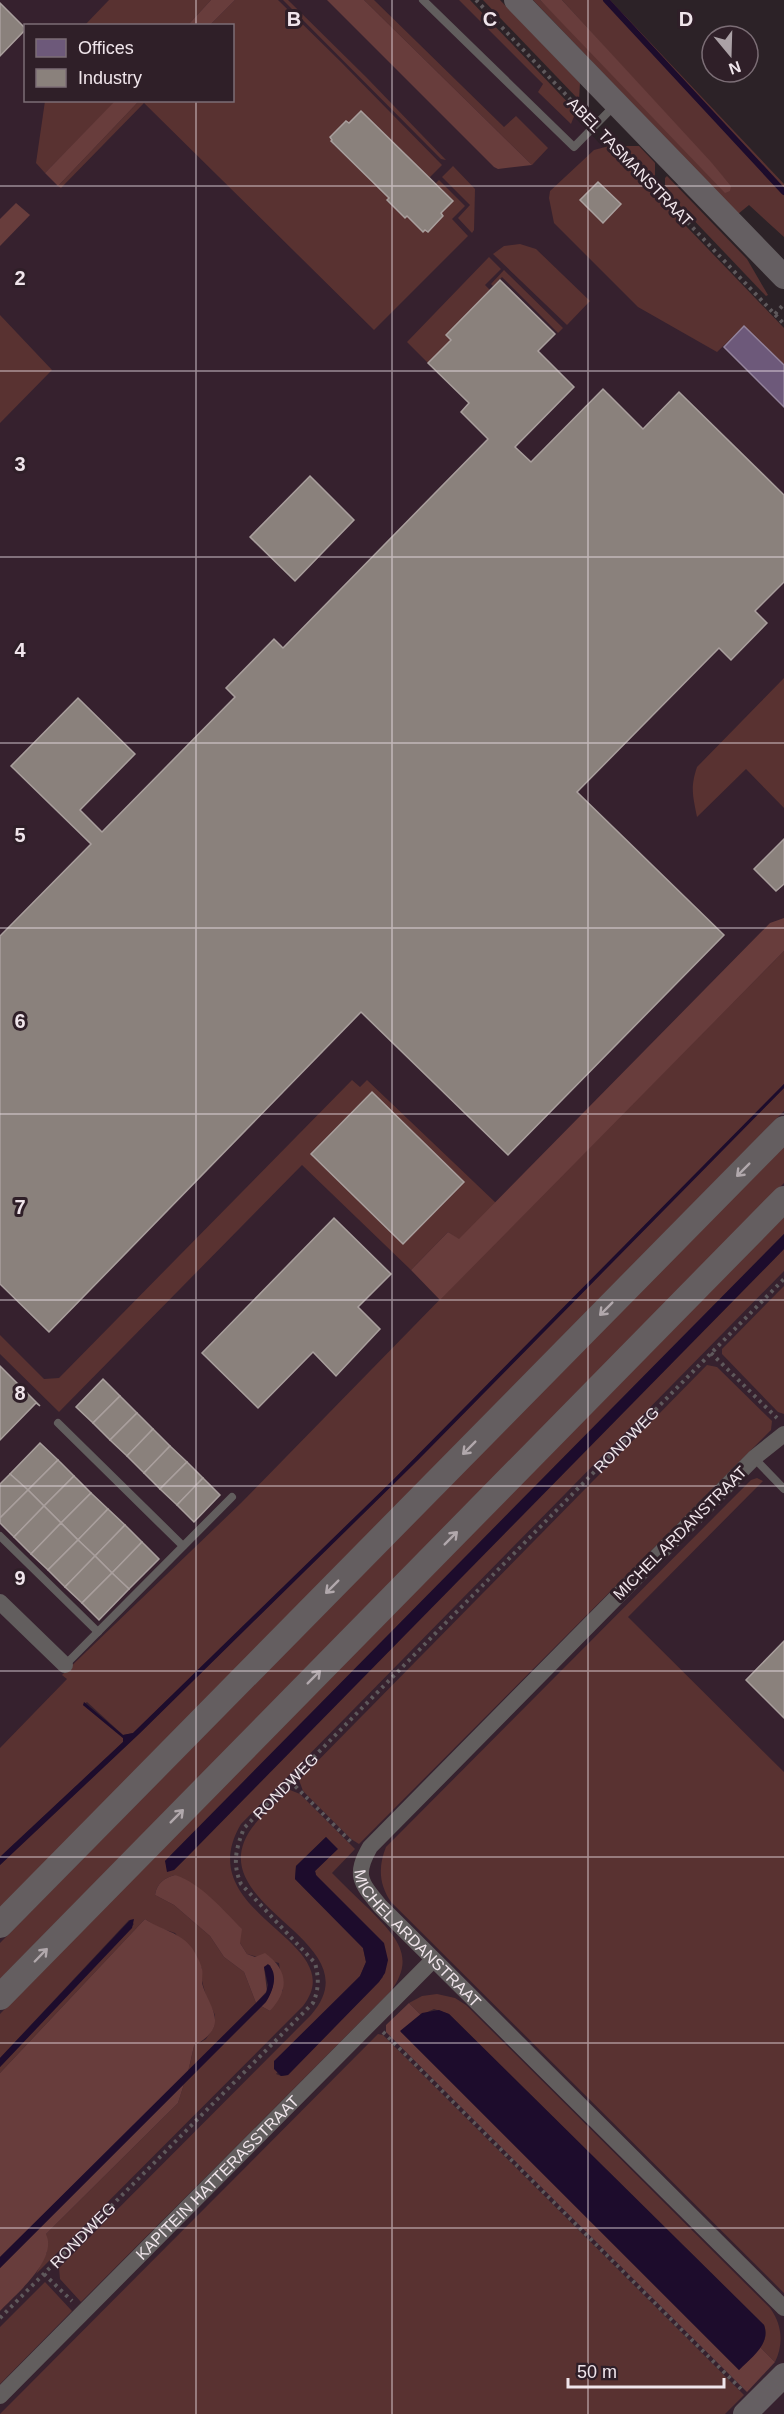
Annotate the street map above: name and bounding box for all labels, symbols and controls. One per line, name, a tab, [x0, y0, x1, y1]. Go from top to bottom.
text: B	[287, 8, 301, 30]
text: C	[483, 8, 497, 30]
text: D	[679, 8, 693, 30]
legend	[24, 24, 234, 102]
north arrow	[700, 24, 760, 84]
text: Offices	[78, 38, 134, 58]
text: N	[726, 58, 743, 78]
text: Industry	[78, 68, 142, 88]
street label: ABEL TASMANSTRAAT	[564, 94, 696, 230]
text: 2	[14, 267, 26, 289]
text: 3	[14, 453, 26, 475]
text: 4	[14, 639, 26, 661]
text: 5	[14, 824, 26, 846]
text: 6	[14, 1010, 26, 1032]
one-way arrow	[735, 1163, 750, 1178]
text: 7	[14, 1196, 26, 1218]
one-way arrow	[599, 1302, 613, 1317]
text: 8	[14, 1382, 26, 1404]
street label: RONDWEG	[590, 1403, 662, 1476]
one-way arrow	[462, 1441, 477, 1456]
street label: MICHEL ARDANSTRAAT	[610, 1463, 750, 1603]
one-way arrow	[443, 1531, 458, 1546]
text: 9	[14, 1567, 26, 1589]
one-way arrow	[325, 1580, 340, 1595]
one-way arrow	[307, 1670, 322, 1684]
street label: RONDWEG	[249, 1750, 321, 1822]
one-way arrow	[170, 1808, 185, 1823]
street label: MICHEL ARDANSTRAAT	[352, 1868, 485, 2010]
one-way arrow	[34, 1948, 48, 1963]
street label: KAPITEIN HATTERASSTRAAT	[132, 2092, 302, 2263]
street label: RONDWEG	[46, 2199, 119, 2271]
scale bar	[568, 2351, 724, 2389]
text: 50 m	[577, 2362, 617, 2382]

